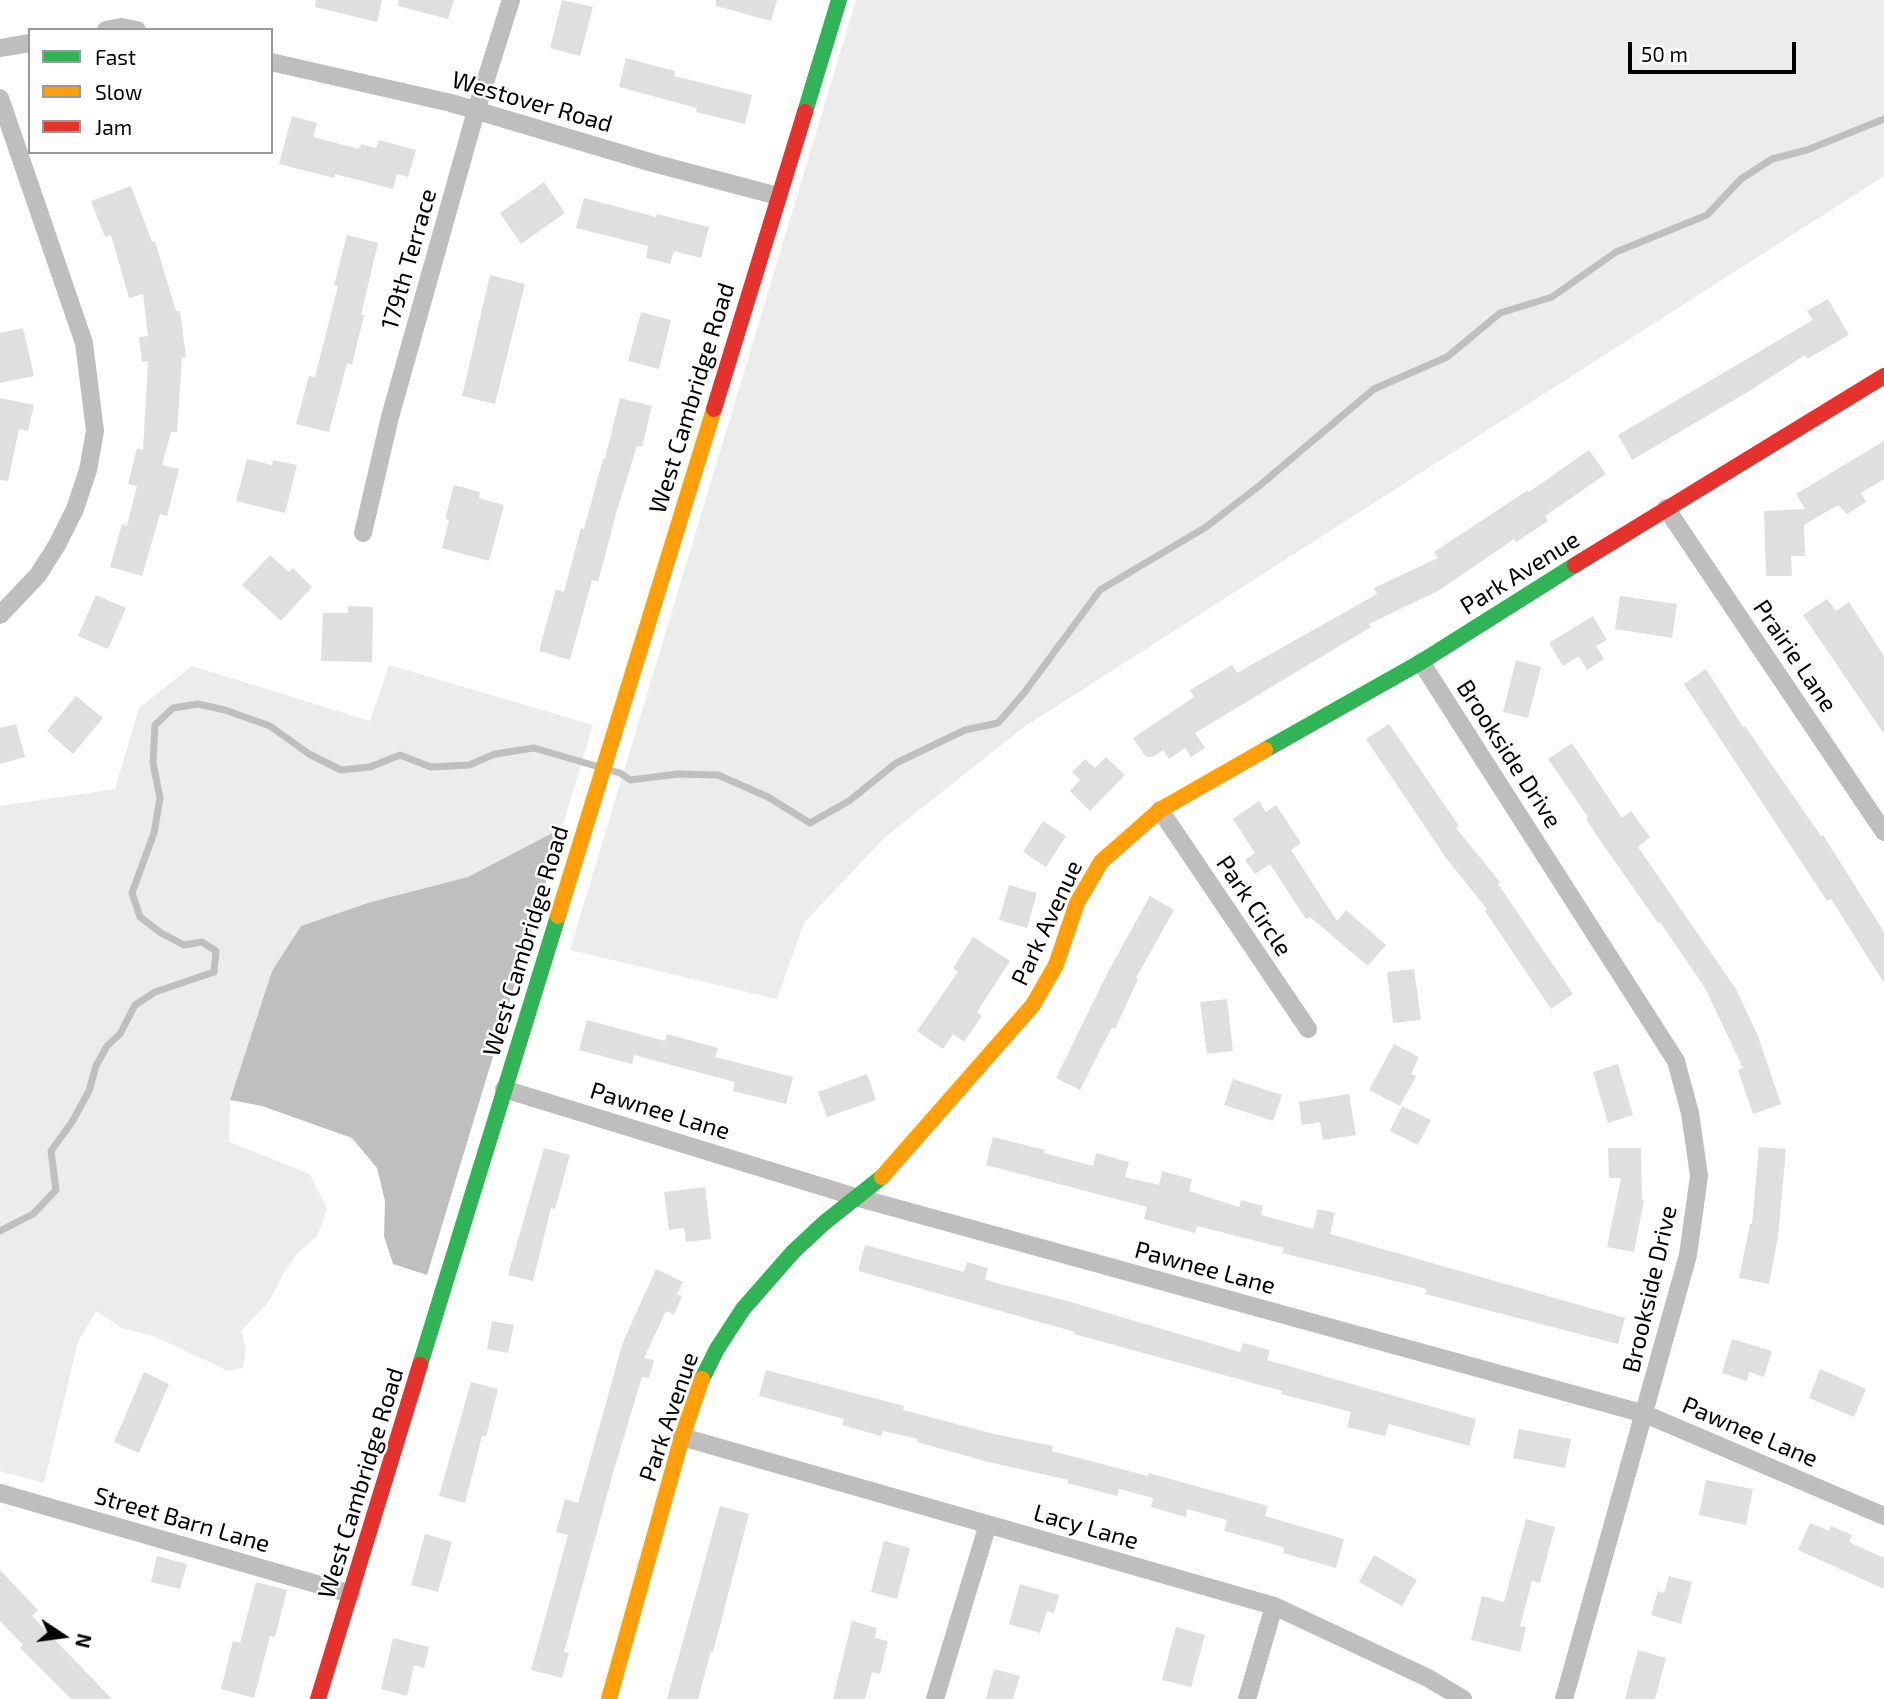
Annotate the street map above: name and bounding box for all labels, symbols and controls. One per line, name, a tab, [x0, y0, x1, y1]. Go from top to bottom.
legend	[28, 28, 273, 154]
scale bar	[1632, 28, 1800, 72]
text: 50 m	[1641, 41, 1688, 66]
text: Fast	[95, 44, 136, 69]
street label: Westover Road	[448, 65, 616, 139]
text: Slow	[95, 79, 142, 104]
text: Jam	[95, 114, 132, 139]
street label: 179th Terrace	[375, 185, 443, 333]
street label: West Cambridge Road	[643, 279, 741, 517]
street label: Park Avenue	[1455, 525, 1585, 621]
street label: Prairie Lane	[1747, 594, 1843, 718]
street label: Brookside Drive	[1450, 675, 1568, 833]
street label: West Cambridge Road	[477, 822, 575, 1060]
street label: Park Circle	[1210, 850, 1298, 962]
street label: Park Avenue	[1005, 856, 1089, 990]
street label: Pawnee Lane	[587, 1076, 733, 1146]
street label: Brookside Drive	[1617, 1203, 1683, 1375]
street label: Pawnee Lane	[1132, 1235, 1278, 1301]
street label: Park Avenue	[633, 1349, 705, 1485]
street label: West Cambridge Road	[312, 1364, 410, 1602]
street label: Pawnee Lane	[1678, 1391, 1822, 1473]
street label: Street Barn Lane	[91, 1481, 273, 1559]
street label: Lacy Lane	[1030, 1498, 1142, 1556]
north arrow	[28, 1601, 98, 1671]
text: N	[71, 1632, 97, 1650]

